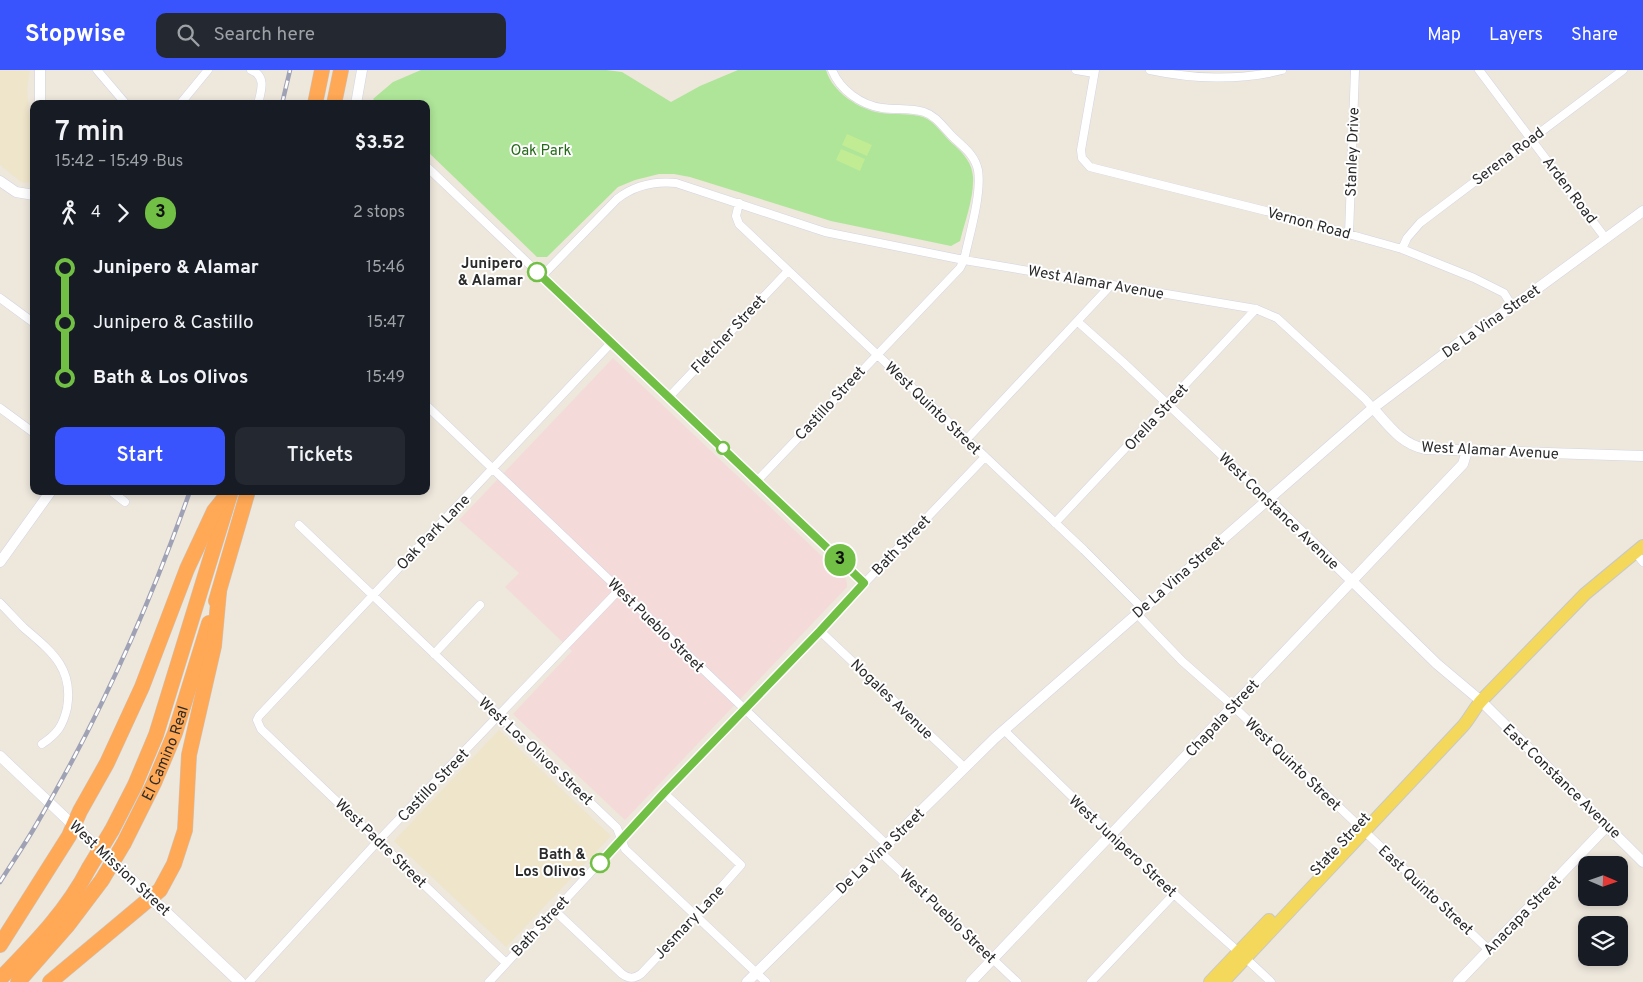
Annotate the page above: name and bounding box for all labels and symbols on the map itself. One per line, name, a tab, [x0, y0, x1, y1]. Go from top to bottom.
street label: Stanley Drive	[1342, 107, 1365, 197]
street label: Serena Road	[1469, 124, 1549, 190]
park label: Oak Park	[510, 142, 572, 161]
street label: Arden Road	[1537, 154, 1600, 228]
street label: Vernon Road	[1265, 204, 1353, 245]
place label: Junipero & Alamar	[458, 255, 524, 291]
marker: Junipero & Alamar	[527, 262, 547, 282]
street label: West Alamar Avenue	[1026, 262, 1165, 305]
street label: De La Vina Street	[1439, 281, 1545, 363]
street label: Fletcher Street	[688, 292, 770, 378]
street label: West Quinto Street	[880, 358, 984, 460]
street label: Castillo Street	[792, 363, 870, 445]
street label: Orella Street	[1121, 380, 1193, 456]
street label: West Alamar Avenue	[1421, 438, 1559, 465]
unlabelled marker	[716, 441, 730, 455]
street label: West Constance Avenue	[1214, 449, 1342, 575]
street label: Oak Park Lane	[393, 491, 475, 575]
street label: Bath Street	[869, 512, 935, 580]
street label: De La Vina Street	[1129, 533, 1229, 623]
line badge: 3	[824, 544, 856, 576]
street label: West Pueblo Street	[602, 575, 707, 677]
street label: Nogales Avenue	[846, 656, 936, 744]
street label: Chapala Street	[1182, 676, 1264, 762]
street label: West Los Olivos Street	[474, 694, 596, 810]
street label: El Camino Real	[139, 704, 194, 804]
street label: West Quinto Street	[1240, 714, 1344, 816]
street label: East Constance Avenue	[1498, 721, 1624, 844]
street label: Castillo Street	[394, 745, 474, 827]
street label: West Junipero Street	[1064, 792, 1180, 902]
street label: West Padre Street	[330, 795, 430, 893]
street label: De La Vina Street	[833, 805, 929, 899]
street label: State Street	[1307, 809, 1375, 881]
street label: West Mission Street	[64, 817, 174, 921]
street label: East Quinto Street	[1374, 842, 1476, 940]
place label: Bath & Los Olivos	[515, 846, 586, 882]
marker: Bath & Los Olivos	[590, 853, 610, 873]
north arrow	[1578, 856, 1628, 906]
street label: West Pueblo Street	[894, 866, 999, 968]
street label: Anacapa Street	[1480, 872, 1566, 960]
street label: Jesmary Lane	[651, 882, 729, 964]
street label: Bath Street	[508, 893, 574, 961]

